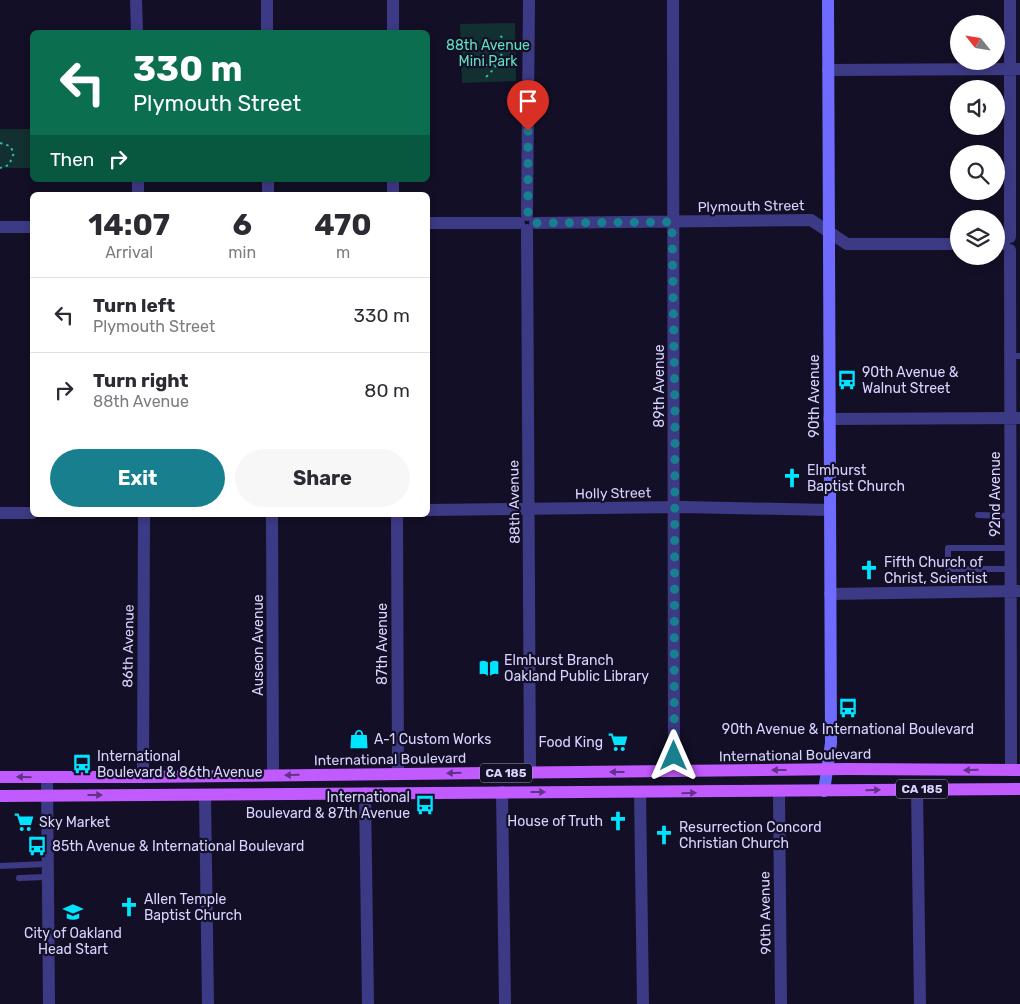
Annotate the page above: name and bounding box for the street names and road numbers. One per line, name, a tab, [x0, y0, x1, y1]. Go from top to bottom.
street label: Plymouth Street	[697, 197, 805, 216]
street label: 89th Avenue	[651, 344, 668, 428]
street label: 90th Avenue	[806, 354, 823, 438]
street label: 92nd Avenue	[987, 451, 1004, 537]
street label: 88th Avenue	[505, 460, 524, 544]
street label: Holly Street	[575, 484, 652, 503]
street label: Auseon Avenue	[250, 594, 267, 696]
street label: 87th Avenue	[374, 603, 391, 685]
street label: 86th Avenue	[119, 604, 138, 688]
street label: International Boulevard	[719, 746, 871, 765]
street label: International Boulevard	[314, 750, 466, 769]
road number: CA 185	[480, 764, 532, 782]
road number: CA 185	[896, 780, 948, 799]
street label: 90th Avenue	[756, 871, 775, 955]

